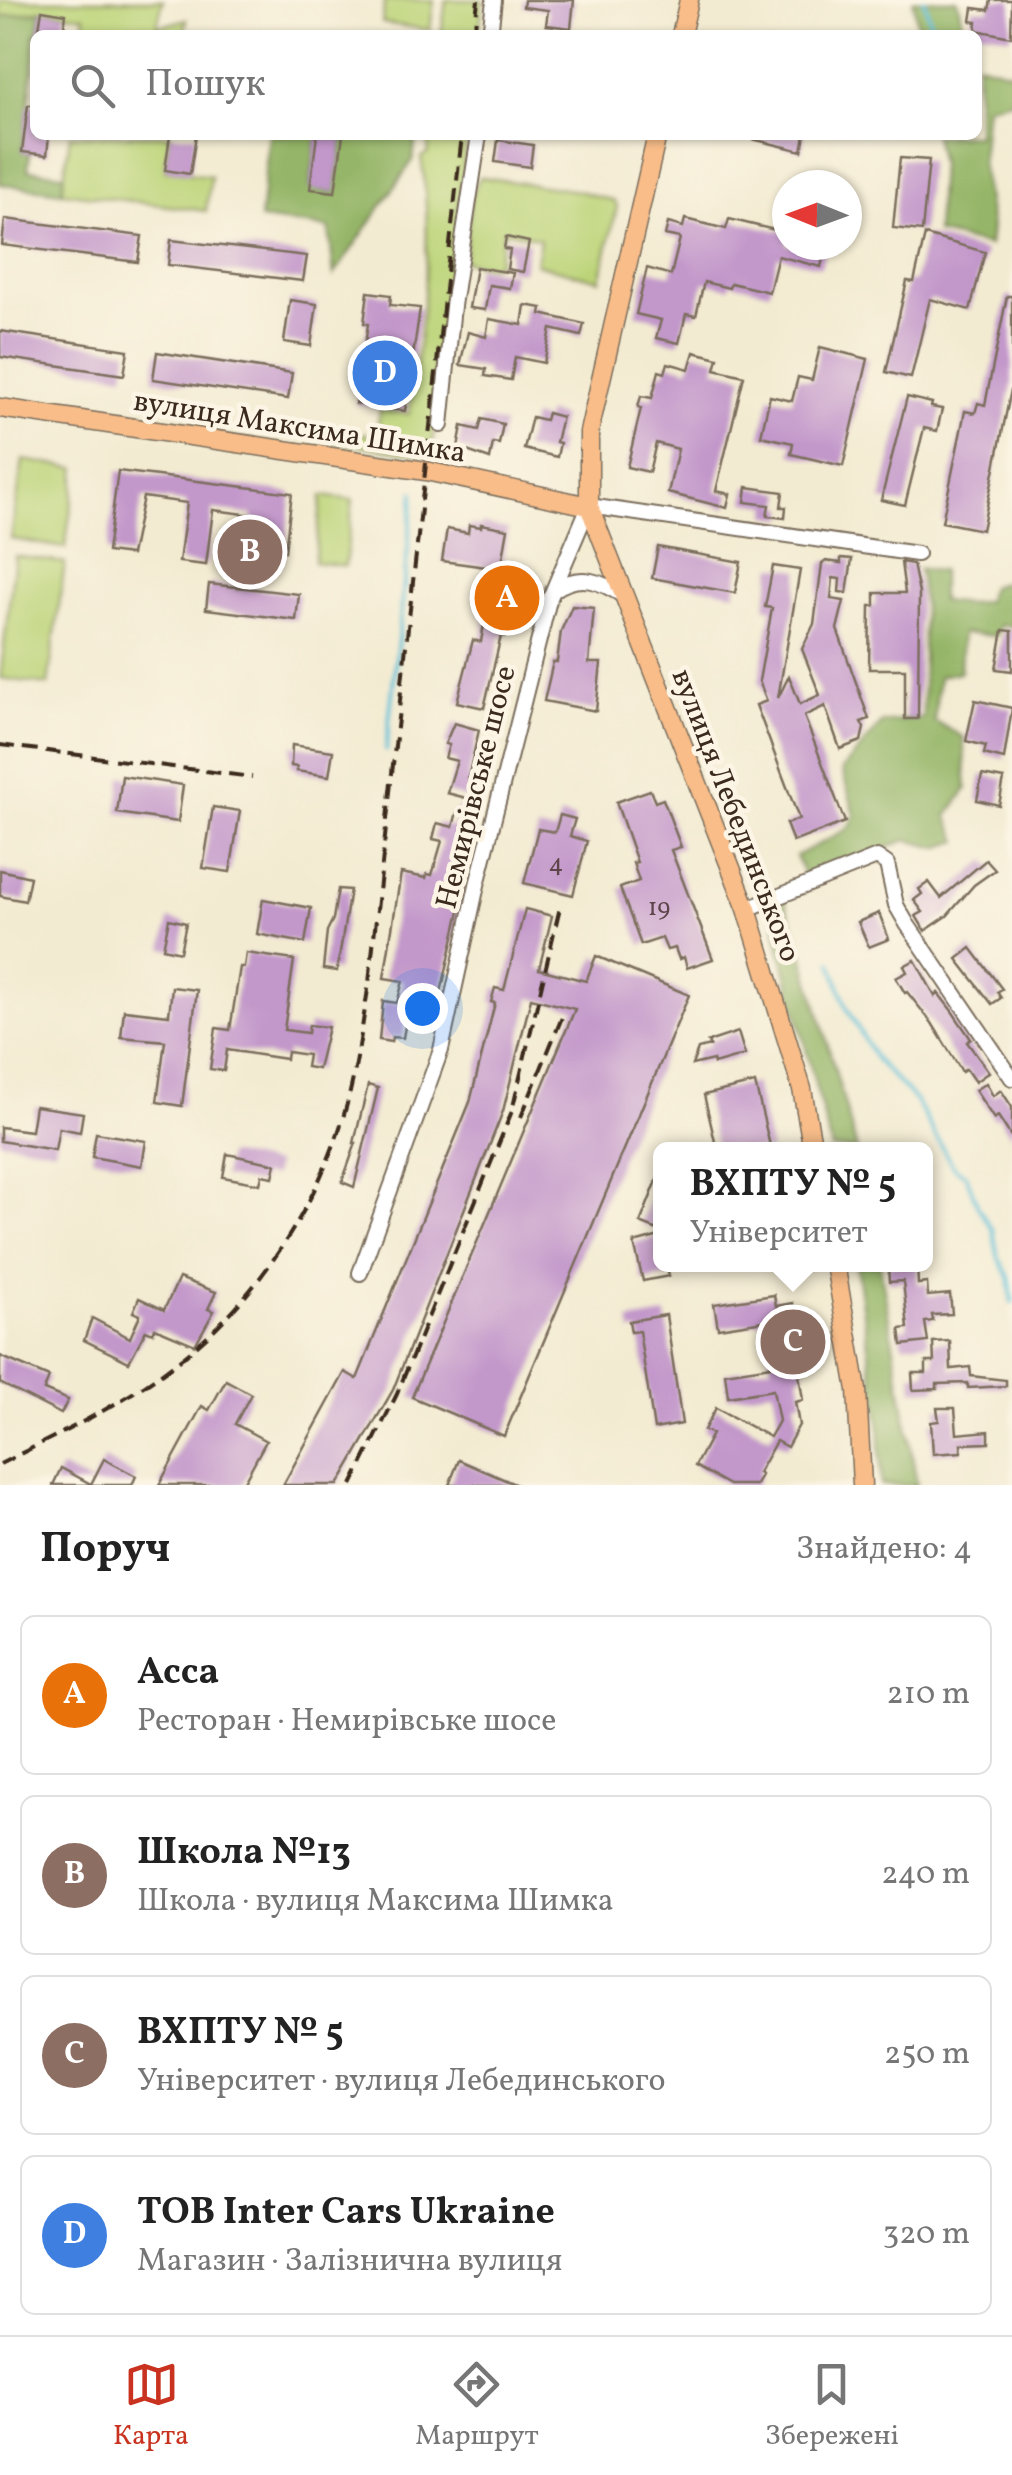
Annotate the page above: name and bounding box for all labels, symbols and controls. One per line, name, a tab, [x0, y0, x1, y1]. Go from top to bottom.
search box	[30, 30, 982, 140]
icon: search	[65, 58, 120, 113]
text: Пошук	[145, 59, 265, 112]
north arrow	[772, 170, 862, 260]
pin: D	[352, 336, 418, 410]
street label: вулиця Максима Шимка	[131, 381, 469, 475]
pin: B	[218, 514, 282, 590]
pin: A	[474, 560, 540, 636]
street label: Немирівське шосе	[426, 661, 527, 914]
street label: вулиця Лебединського	[660, 663, 810, 968]
house number: 4	[549, 847, 563, 882]
house number: 19	[648, 891, 670, 926]
your location	[397, 983, 448, 1034]
popup	[653, 1142, 933, 1272]
text: ВХПТУ № 5	[690, 1159, 896, 1212]
text: Університет	[690, 1212, 868, 1256]
pin: C	[760, 1304, 826, 1380]
text: Поруч	[40, 1521, 170, 1580]
text: Знайдено: 4	[796, 1528, 972, 1572]
text: Асса	[137, 1647, 219, 1700]
text: A	[63, 1673, 86, 1717]
text: 210 m	[886, 1673, 970, 1717]
text: Ресторан · Немирівське шосе	[137, 1700, 556, 1744]
text: Школа №13	[137, 1827, 351, 1880]
text: B	[64, 1853, 85, 1897]
text: 240 m	[881, 1853, 970, 1897]
text: Школа · вулиця Максима Шимка	[137, 1880, 614, 1924]
text: ВХПТУ № 5	[137, 2007, 344, 2060]
text: C	[64, 2033, 85, 2077]
text: 250 m	[884, 2033, 970, 2077]
text: Університет · вулиця Лебединського	[137, 2060, 665, 2104]
text: ТОВ Inter Cars Ukraine	[137, 2187, 555, 2240]
text: D	[63, 2213, 86, 2257]
text: 320 m	[883, 2213, 970, 2257]
text: Магазин · Залізнична вулиця	[137, 2240, 562, 2284]
tab: Карта	[113, 2357, 189, 2456]
tab: Маршрут	[415, 2357, 539, 2456]
tab: Збережені	[765, 2357, 899, 2456]

